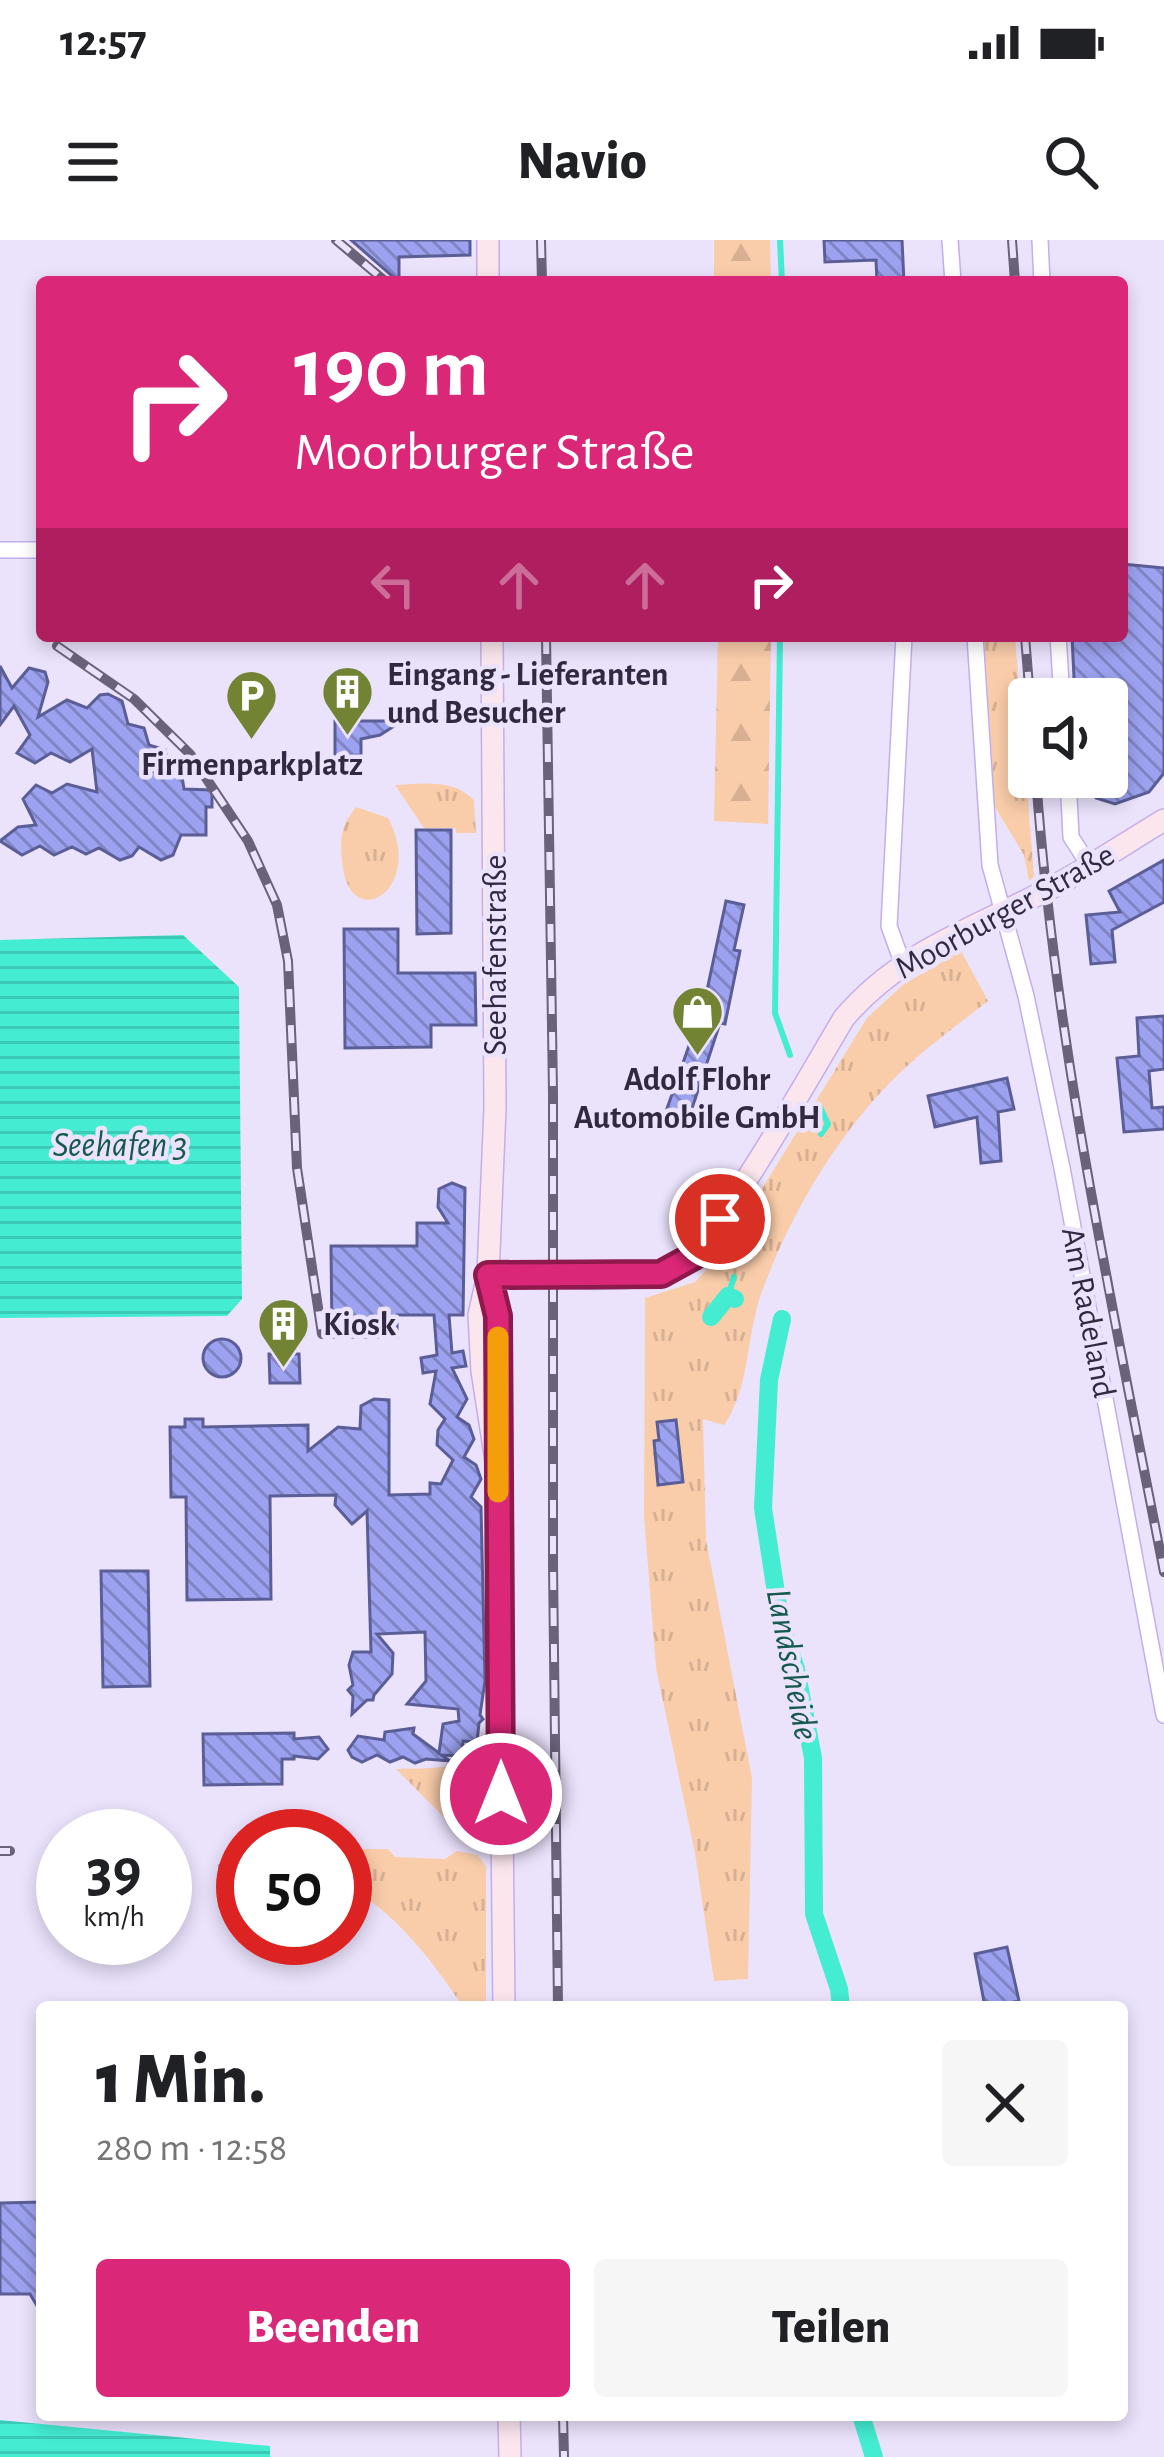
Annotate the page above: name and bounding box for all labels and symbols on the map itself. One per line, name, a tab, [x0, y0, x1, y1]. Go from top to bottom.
place label: Eingang - Lieferanten und Besucher	[387, 659, 668, 730]
building icon: Eingang - Lieferanten und Besucher	[320, 664, 376, 738]
parking icon: Firmenparkplatz	[224, 668, 280, 742]
place label: Firmenparkplatz	[141, 749, 363, 782]
street label: Moorburger Straße	[890, 838, 1120, 986]
street label: Seehafenstraße	[480, 855, 513, 1055]
shop icon: Adolf Flohr Automobile GmbH	[669, 983, 725, 1057]
place label: Adolf Flohr Automobile GmbH	[574, 1064, 820, 1135]
water label: Seehafen 3	[52, 1127, 188, 1163]
pin	[669, 1168, 771, 1270]
street label: Am Radeland	[1055, 1224, 1120, 1401]
building icon: Kiosk	[256, 1295, 312, 1369]
place label: Kiosk	[323, 1309, 397, 1342]
water label: Landscheide	[760, 1585, 824, 1743]
position arrow	[438, 1731, 564, 1857]
speed limit sign: 50	[216, 1809, 372, 1965]

